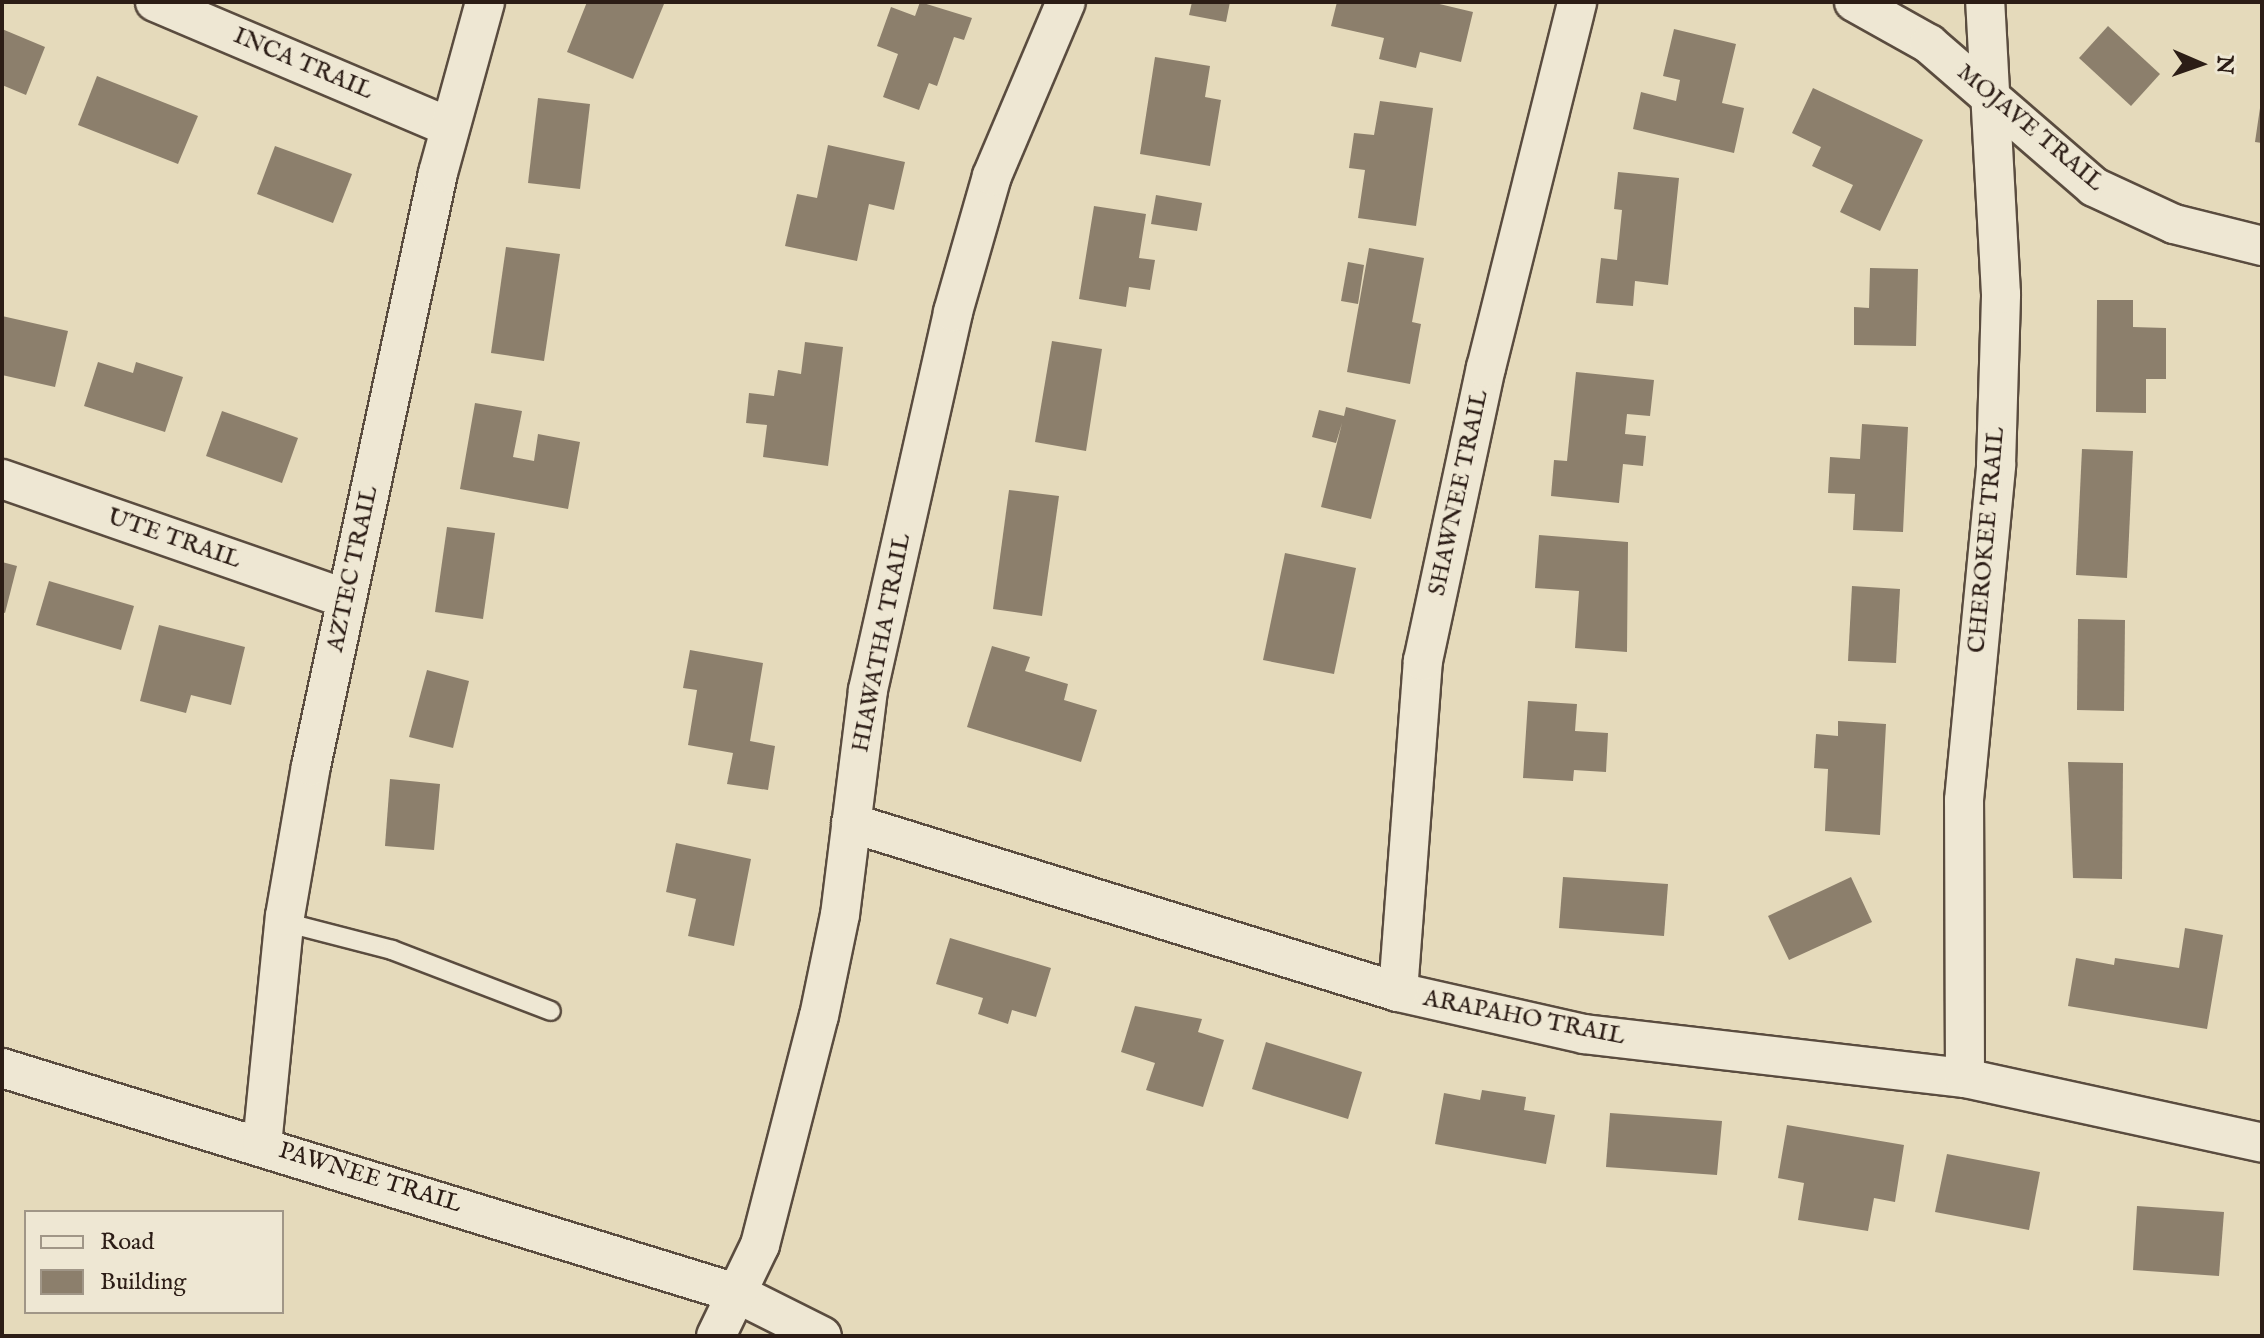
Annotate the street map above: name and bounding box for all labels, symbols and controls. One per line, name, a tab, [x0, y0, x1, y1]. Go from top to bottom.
street label: INCA TRAIL	[229, 22, 377, 106]
north arrow	[2160, 24, 2240, 104]
text: N	[2210, 55, 2238, 75]
street label: MOJAVE TRAIL	[1951, 58, 2109, 198]
street label: SHAWNEE TRAIL	[1423, 388, 1495, 598]
street label: CHEROKEE TRAIL	[1963, 426, 2011, 654]
street label: AZTEC TRAIL	[321, 483, 385, 655]
street label: UTE TRAIL	[104, 503, 244, 575]
street label: HIAWATHA TRAIL	[847, 531, 917, 755]
street label: ARAPAHO TRAIL	[1421, 984, 1627, 1052]
street label: PAWNEE TRAIL	[275, 1136, 465, 1220]
legend	[24, 1210, 284, 1314]
text: Road	[100, 1227, 154, 1258]
text: Building	[100, 1267, 186, 1298]

